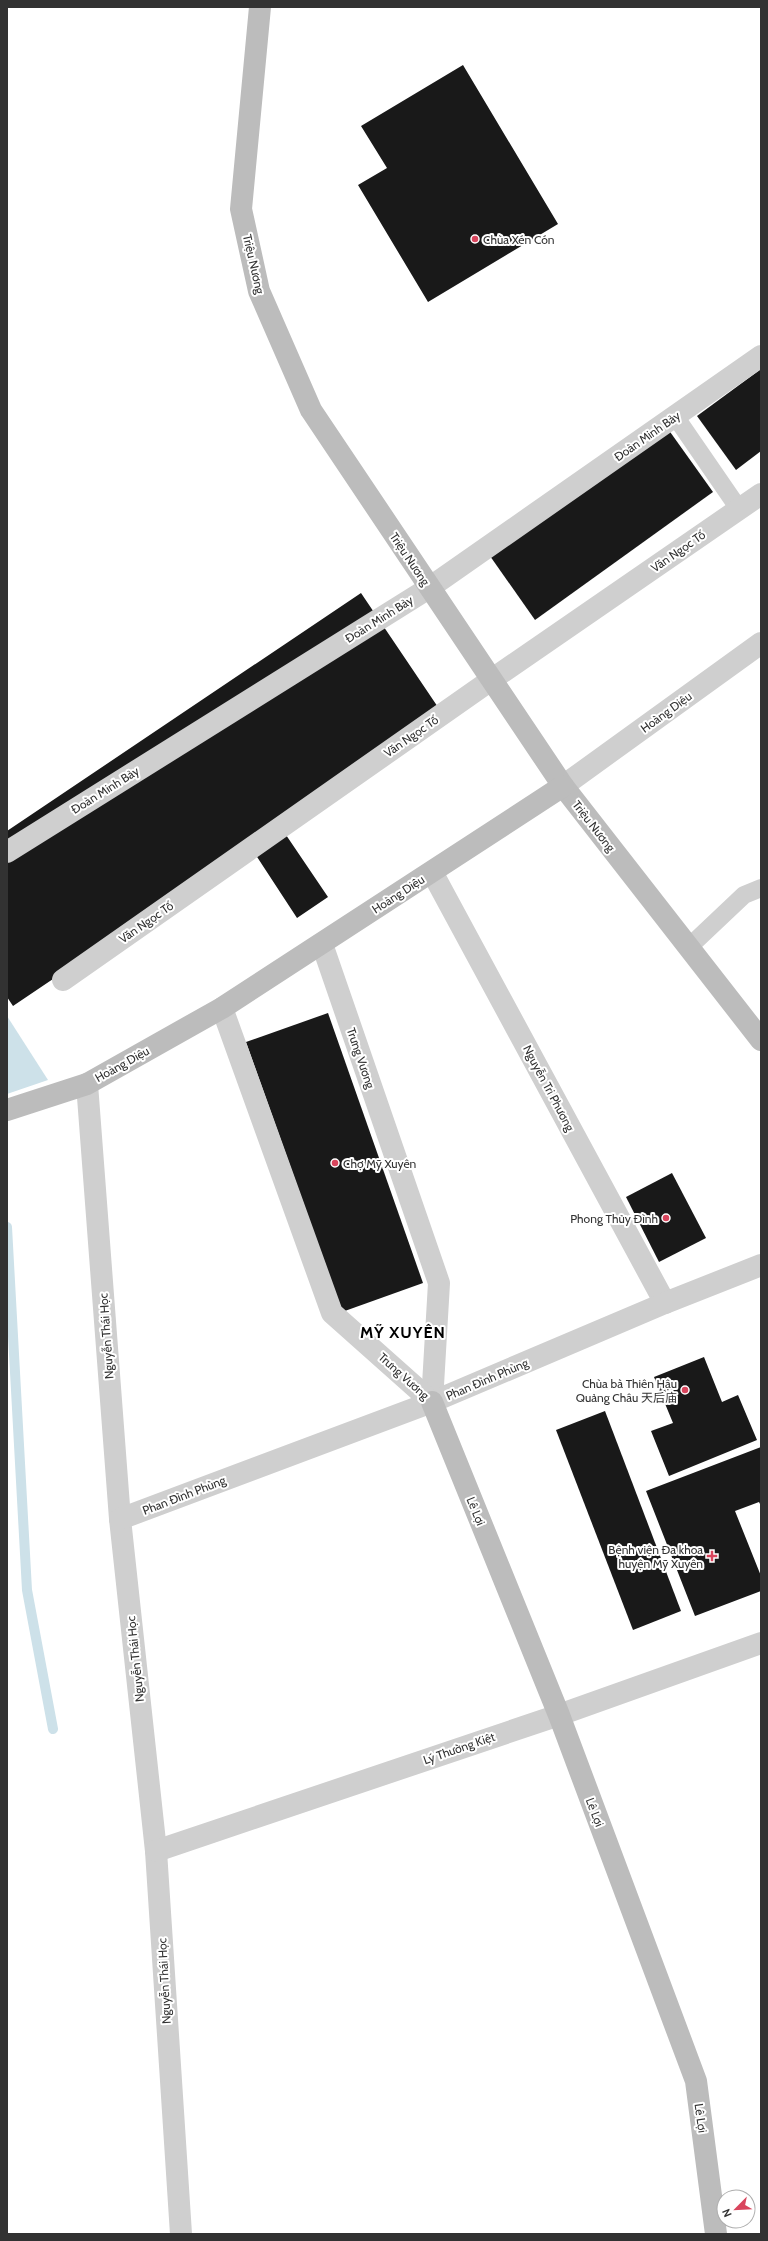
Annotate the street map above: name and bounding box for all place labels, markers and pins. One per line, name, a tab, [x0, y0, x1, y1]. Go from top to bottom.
place label: Chùa Xén Cón	[483, 232, 555, 247]
marker: Chùa Xén Cón	[470, 234, 480, 244]
place label: Chợ Mỹ Xuyên	[343, 1156, 417, 1171]
marker: Chợ Mỹ Xuyên	[330, 1158, 340, 1168]
place label: Phong Thủy Đình	[570, 1211, 658, 1226]
marker: Phong Thủy Đình	[661, 1213, 671, 1223]
place label: Chùa bà Thiên Hậu Quảng Châu 天后庙	[576, 1376, 677, 1405]
marker: Chùa bà Thiên Hậu Quảng Châu 天后庙	[680, 1385, 690, 1395]
place label: Bệnh viện Đa khoa huyện Mỹ Xuyên	[608, 1542, 703, 1571]
marker: Bệnh viện Đa khoa huyện Mỹ Xuyên	[706, 1550, 718, 1562]

